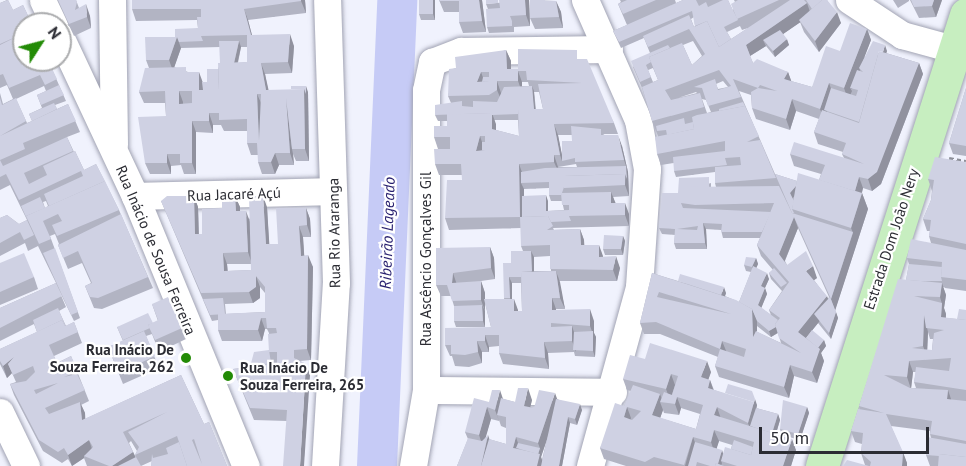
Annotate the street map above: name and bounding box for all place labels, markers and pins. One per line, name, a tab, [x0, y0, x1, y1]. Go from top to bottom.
place label: Rua Inácio De Souza Ferreira, 262	[49, 340, 174, 375]
marker: Rua Inácio De Souza Ferreira, 262	[179, 351, 193, 365]
place label: Rua Inácio De Souza Ferreira, 265	[240, 358, 365, 393]
marker: Rua Inácio De Souza Ferreira, 265	[221, 369, 235, 383]

